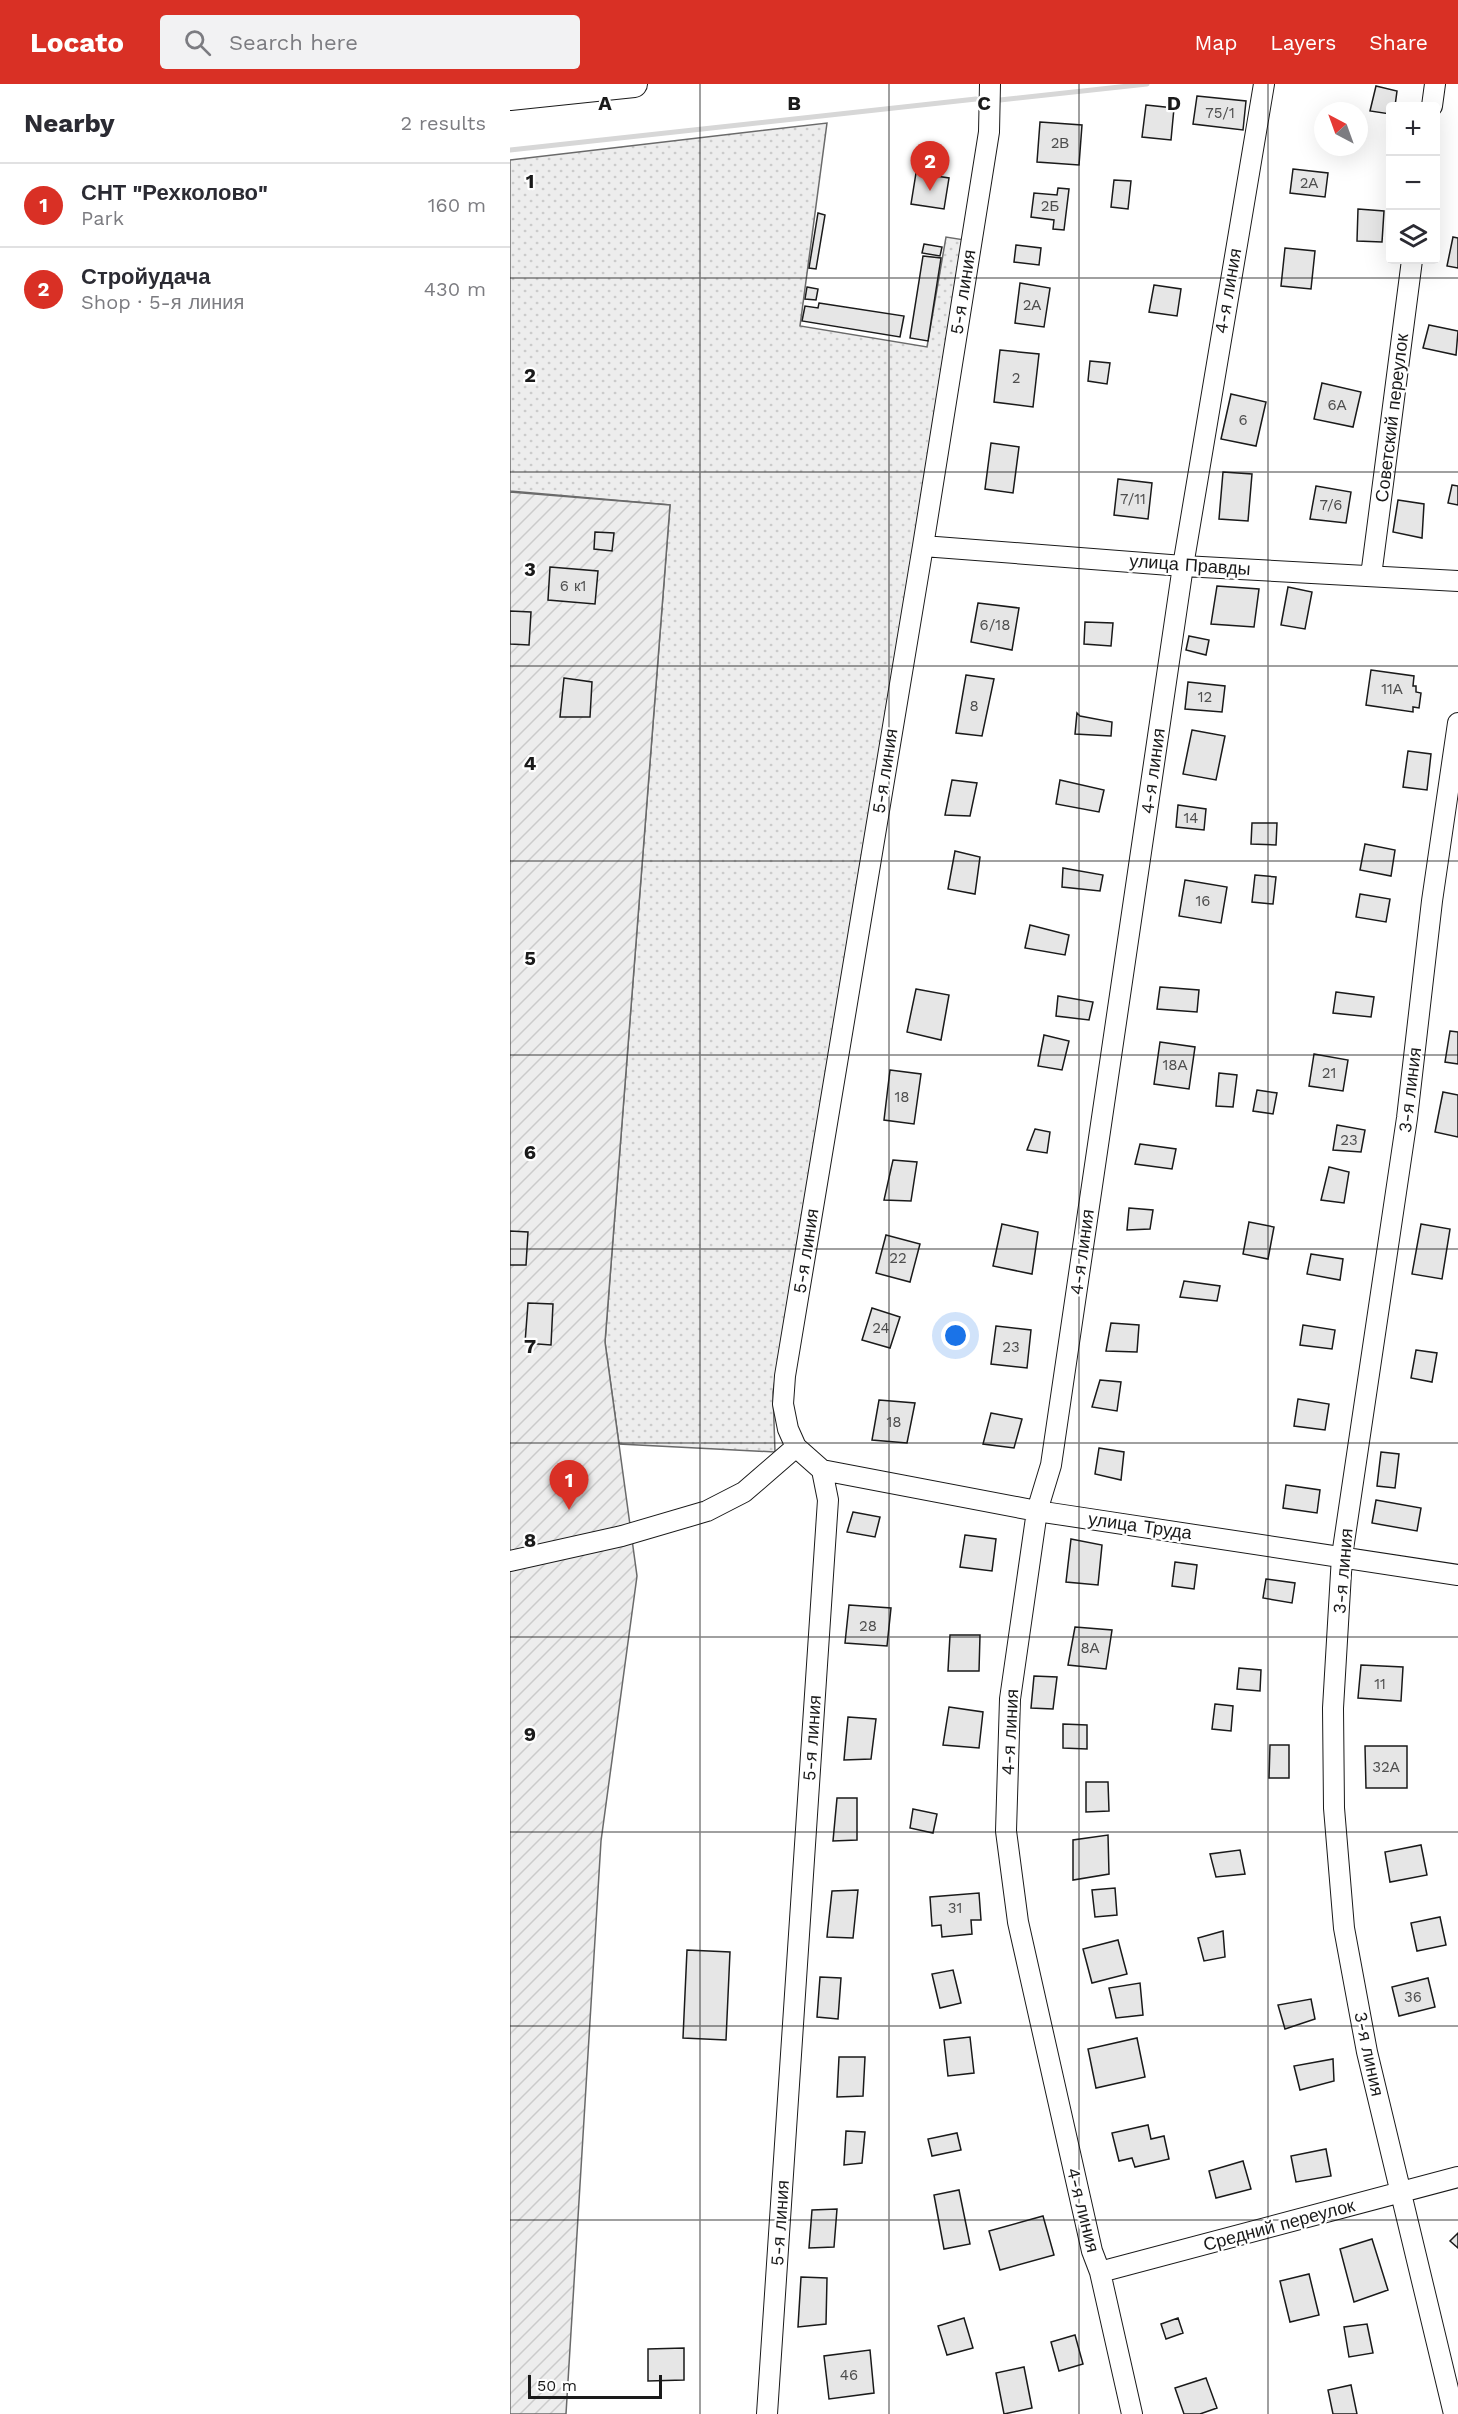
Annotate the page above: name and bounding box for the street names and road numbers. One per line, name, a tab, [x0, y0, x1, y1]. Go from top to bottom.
street label: 4-я линия	[1210, 247, 1245, 335]
street label: 5-я линия	[945, 248, 980, 336]
street label: Советский переулок	[1371, 332, 1412, 503]
street label: улица Правды	[1129, 550, 1251, 579]
street label: 5-я линия	[867, 727, 902, 815]
street label: 4-я линия	[1136, 727, 1169, 815]
street label: 3-я линия	[1394, 1046, 1425, 1134]
street label: 5-я линия	[788, 1207, 823, 1295]
street label: 4-я линия	[1065, 1208, 1098, 1296]
street label: улица Труда	[1087, 1508, 1194, 1543]
street label: 3-я линия	[1328, 1527, 1357, 1615]
street label: 4-я линия	[997, 1688, 1022, 1776]
street label: 5-я линия	[798, 1694, 825, 1782]
street label: 3-я линия	[1350, 2010, 1389, 2098]
street label: 4-я линия	[1063, 2165, 1104, 2254]
street label: 5-я линия	[766, 2179, 793, 2267]
street label: Средний переулок	[1201, 2194, 1357, 2255]

